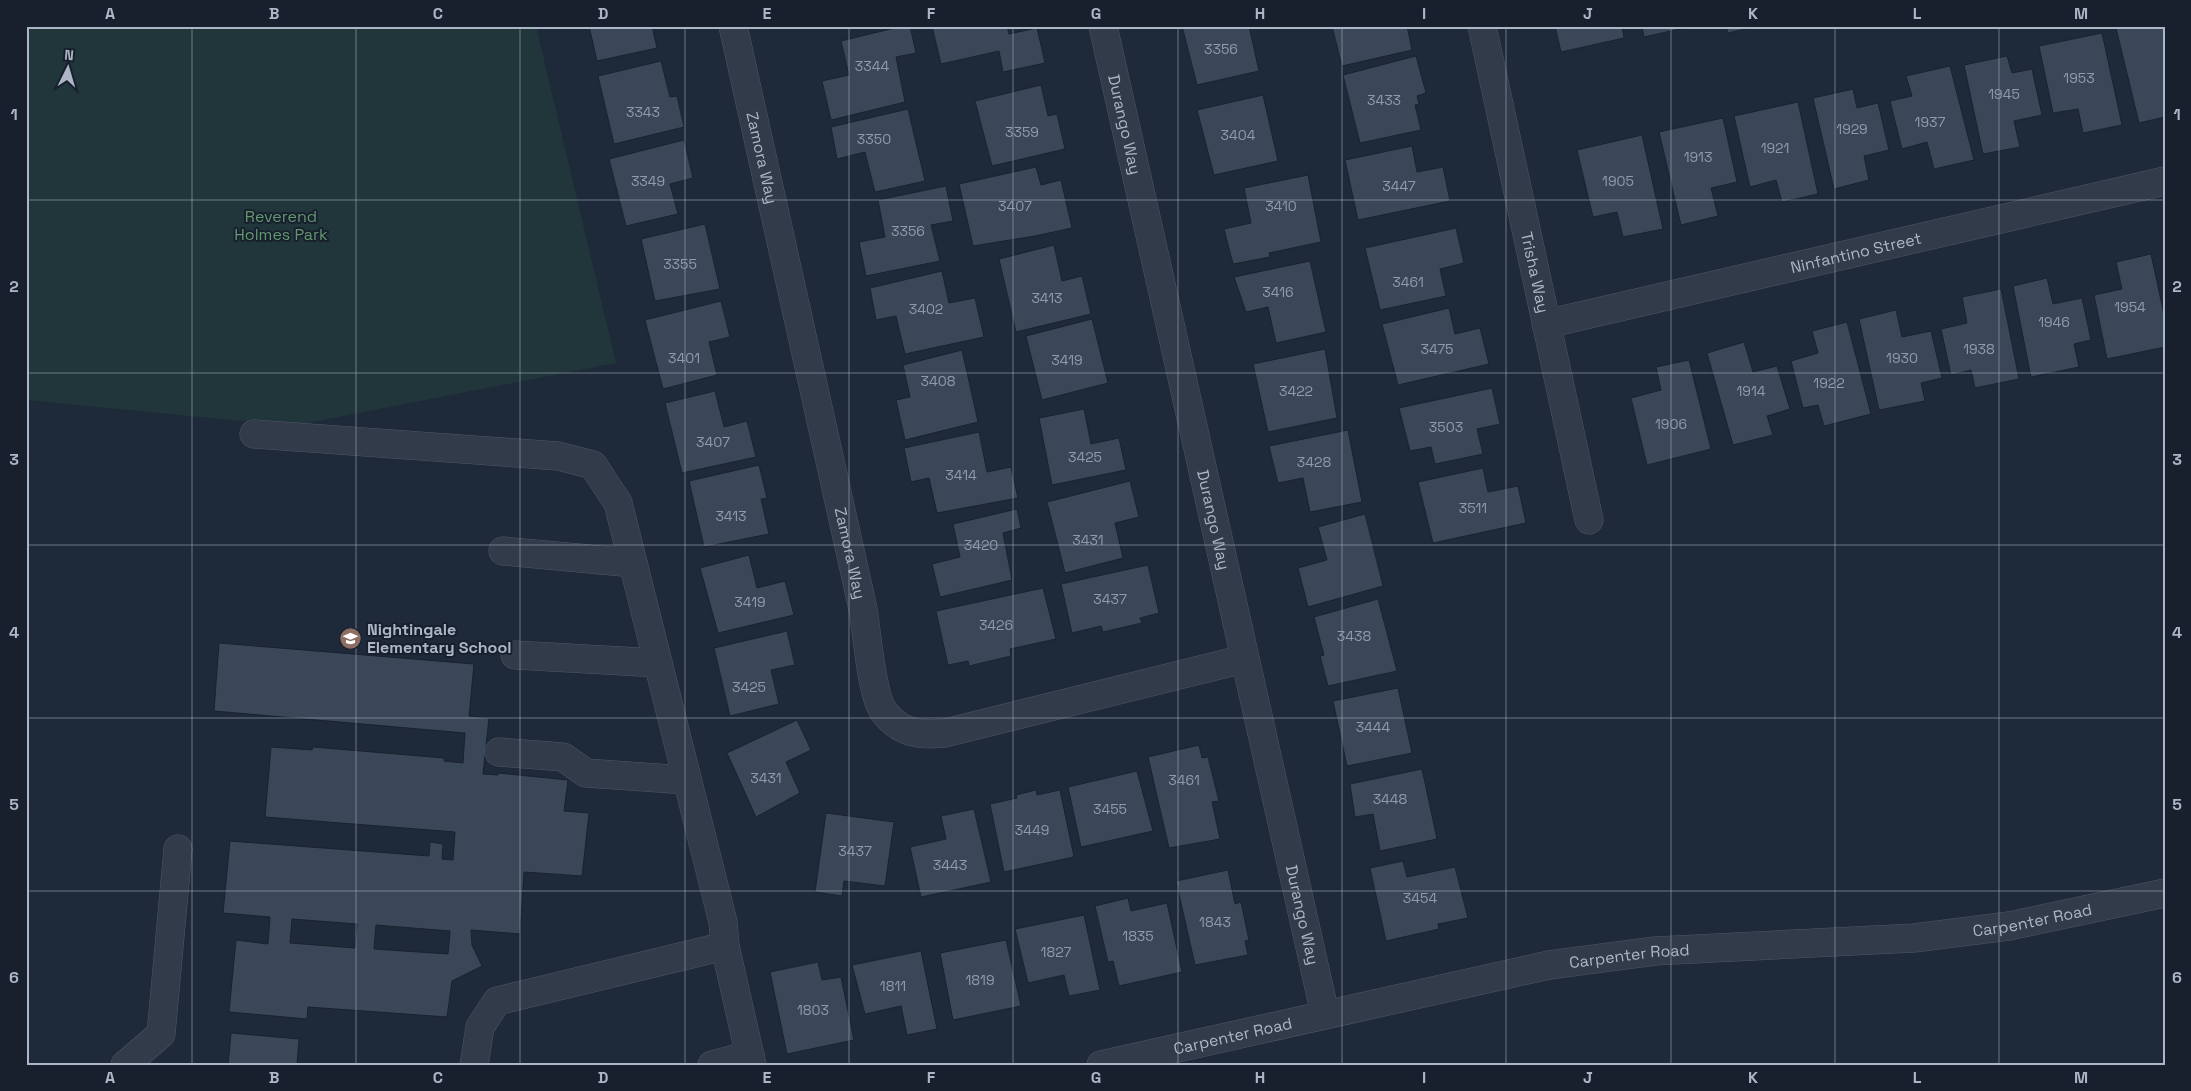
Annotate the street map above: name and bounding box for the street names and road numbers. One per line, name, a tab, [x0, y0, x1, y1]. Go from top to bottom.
street label: Durango Way	[1103, 73, 1146, 177]
street label: Zamora Way	[741, 110, 782, 206]
street label: Ninfantino Street	[1788, 228, 1924, 278]
street label: Trisha Way	[1516, 230, 1554, 315]
street label: Durango Way	[1192, 468, 1235, 572]
street label: Zamora Way	[830, 505, 870, 601]
street label: Durango Way	[1281, 863, 1324, 967]
street label: Carpenter Road	[1972, 899, 2094, 941]
street label: Carpenter Road	[1568, 939, 1690, 973]
street label: Carpenter Road	[1172, 1013, 1294, 1060]

